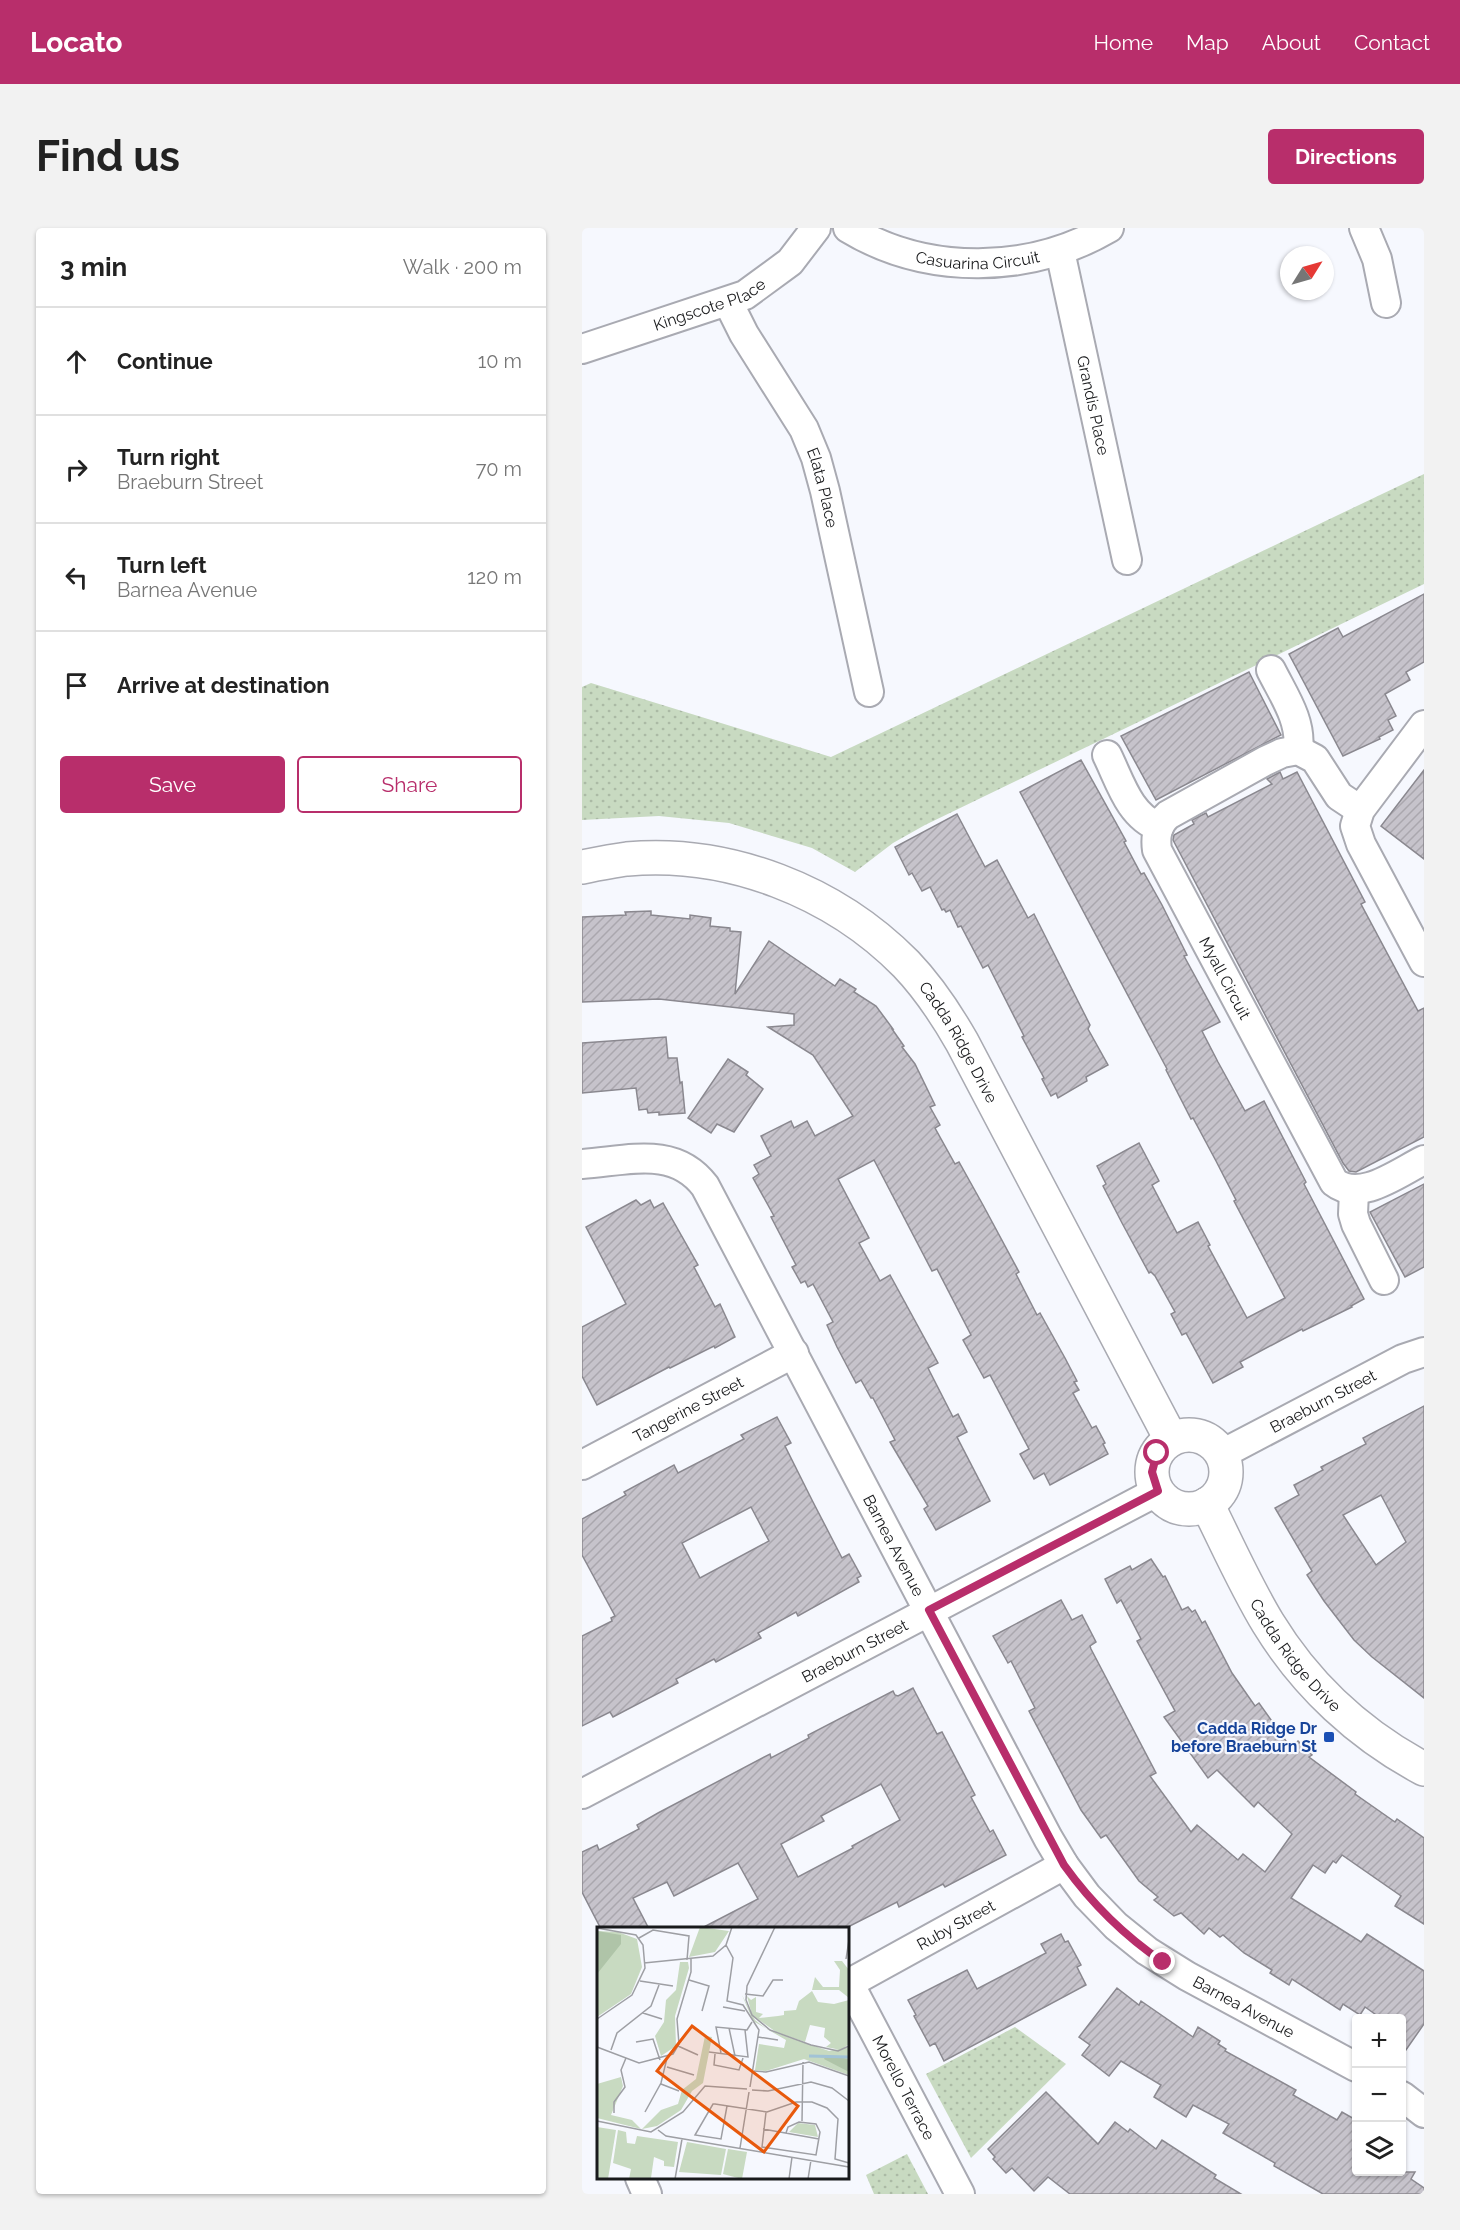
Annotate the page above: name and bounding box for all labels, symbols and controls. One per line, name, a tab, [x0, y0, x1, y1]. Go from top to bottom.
text: Locato	[30, 26, 122, 59]
text: Home	[1094, 30, 1153, 55]
text: Map	[1186, 30, 1229, 55]
text: About	[1262, 30, 1321, 55]
text: Contact	[1354, 30, 1430, 55]
button: Directions	[1268, 129, 1424, 184]
text: Find us	[36, 132, 180, 181]
north arrow	[1280, 246, 1334, 300]
street label: Casuarina Circuit	[914, 247, 1042, 273]
text: 3 min	[60, 252, 127, 282]
text: Walk · 200 m	[403, 255, 522, 279]
street label: Kingscote Place	[651, 274, 769, 334]
icon: ahead	[60, 345, 93, 378]
text: Continue	[117, 348, 213, 374]
text: 10 m	[478, 349, 522, 373]
street label: Grandis Place	[1073, 354, 1114, 457]
text: Turn right	[117, 444, 220, 470]
street label: Elata Place	[803, 445, 842, 530]
icon: right	[60, 453, 93, 486]
text: 70 m	[476, 457, 522, 481]
text: Braeburn Street	[117, 470, 263, 494]
text: Turn left	[117, 552, 207, 578]
icon: left	[60, 561, 93, 594]
text: 120 m	[467, 565, 522, 589]
text: Barnea Avenue	[117, 578, 257, 602]
icon: arrive	[60, 669, 93, 702]
text: Arrive at destination	[117, 672, 330, 698]
button: Save	[60, 756, 285, 813]
button: Share	[297, 756, 522, 813]
street label: Myall Circuit	[1195, 933, 1255, 1023]
street label: Cadda Ridge Drive	[915, 977, 1002, 1106]
street label: Braeburn Street	[1267, 1365, 1380, 1437]
street label: Tangerine Street	[630, 1372, 747, 1446]
route start	[1143, 1439, 1169, 1465]
street label: Barnea Avenue	[859, 1491, 929, 1599]
street label: Cadda Ridge Drive	[1246, 1595, 1345, 1716]
street label: Braeburn Street	[798, 1615, 911, 1686]
place label: Cadda Ridge Dr before Braeburn St	[1171, 1719, 1317, 1756]
marker: Cadda Ridge Dr before Braeburn St	[1322, 1730, 1336, 1744]
street label: Ruby Street	[913, 1895, 999, 1954]
inset map	[597, 1927, 849, 2179]
route end	[1149, 1948, 1175, 1974]
street label: Barnea Avenue	[1190, 1972, 1298, 2042]
map controls	[1352, 2014, 1406, 2176]
button: +	[1352, 2014, 1406, 2068]
street label: Morello Terrace	[869, 2032, 939, 2143]
button: −	[1352, 2068, 1406, 2122]
button: layers	[1352, 2122, 1406, 2176]

